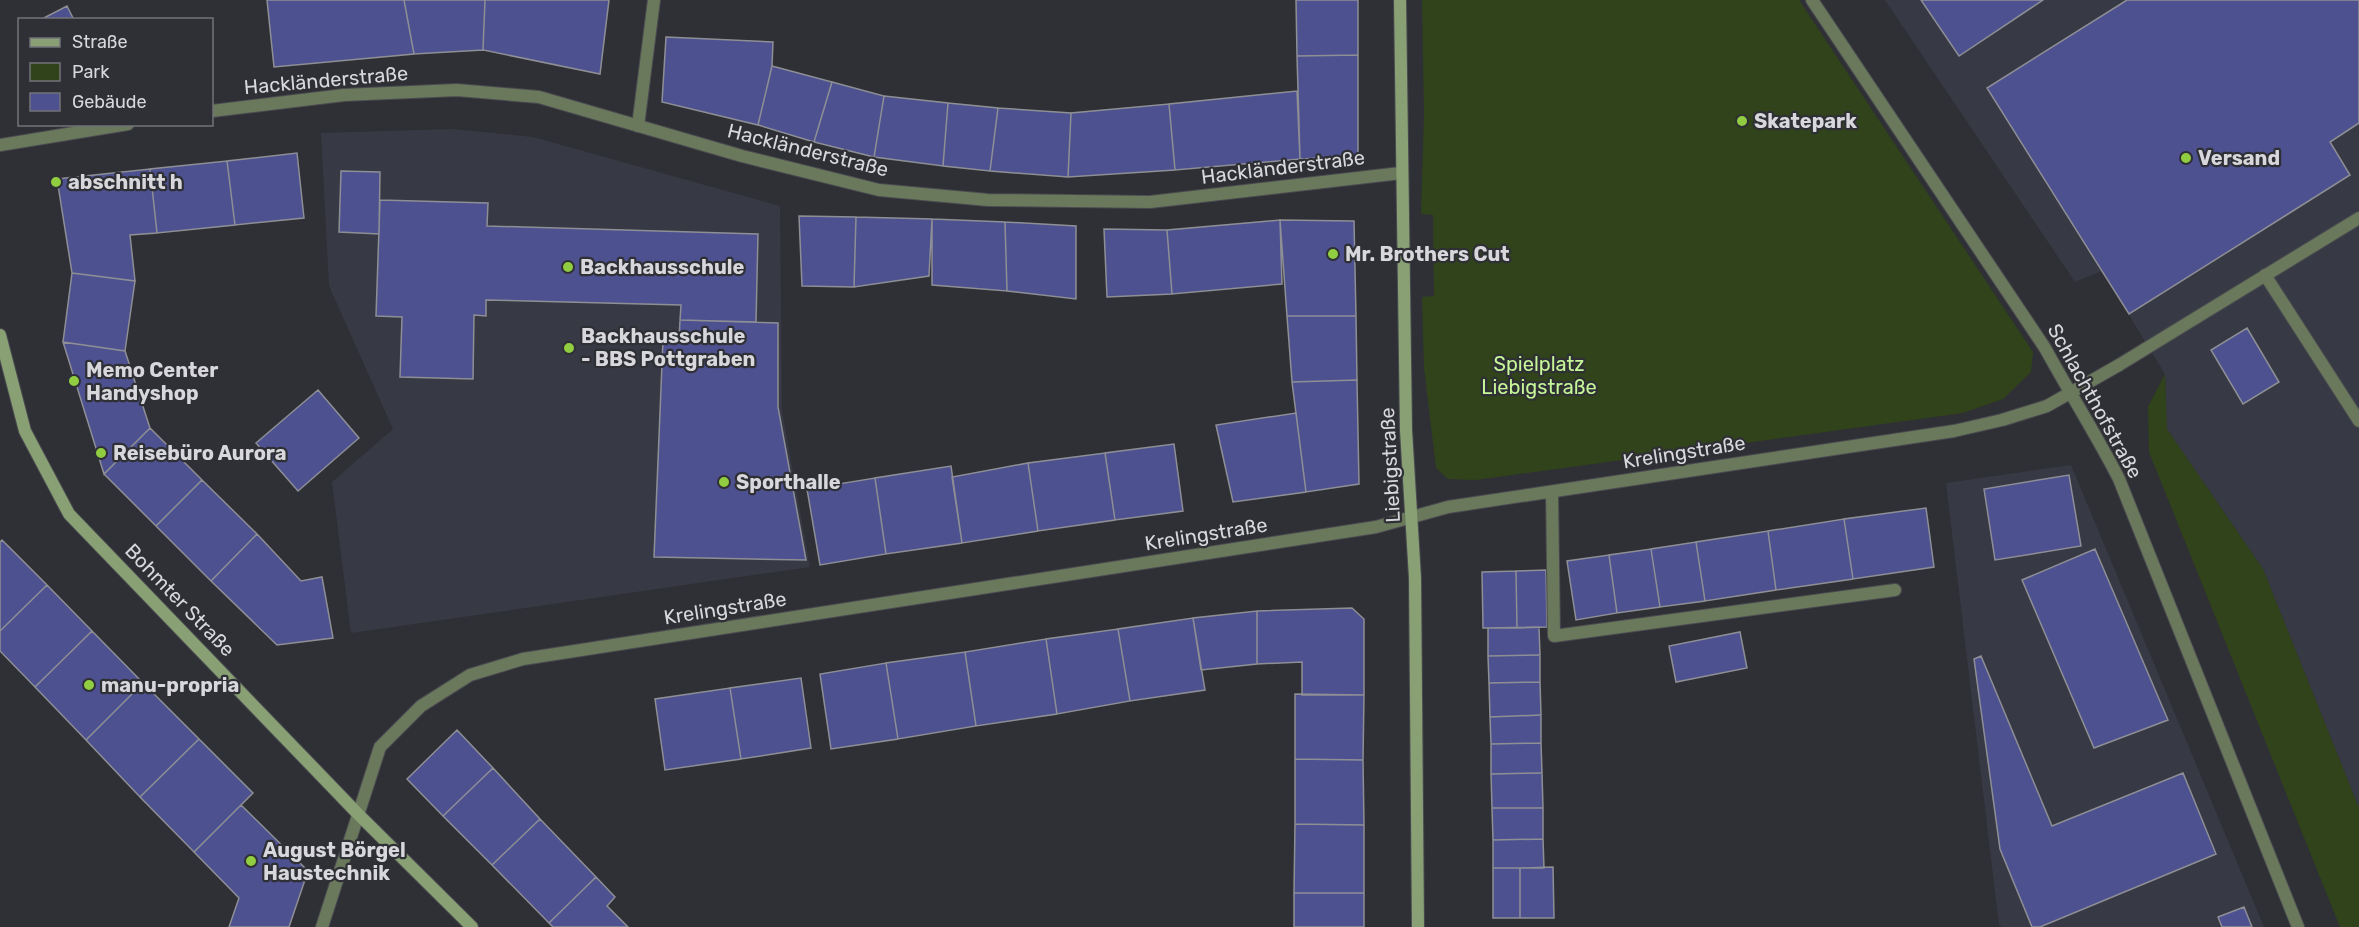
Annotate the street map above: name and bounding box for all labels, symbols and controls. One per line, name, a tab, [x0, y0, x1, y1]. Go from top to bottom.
legend	[18, 18, 213, 126]
text: Straße	[72, 31, 128, 53]
text: Park	[72, 61, 110, 83]
street label: Hackländerstraße	[243, 61, 409, 99]
text: Gebäude	[72, 91, 147, 113]
place label: Skatepark	[1754, 109, 1857, 133]
marker: Skatepark	[1735, 114, 1749, 128]
street label: Hackländerstraße	[725, 118, 891, 182]
street label: Hackländerstraße	[1200, 145, 1366, 189]
place label: Versand	[2198, 146, 2280, 170]
marker: Versand	[2179, 151, 2193, 165]
place label: abschnitt h	[68, 170, 183, 194]
marker: abschnitt h	[49, 175, 63, 189]
place label: Mr. Brothers Cut	[1345, 242, 1510, 266]
marker: Mr. Brothers Cut	[1326, 247, 1340, 261]
place label: Backhausschule	[580, 255, 744, 279]
marker: Backhausschule	[561, 260, 575, 274]
street label: Schlachthofstraße	[2043, 319, 2147, 483]
place label: Backhausschule - BBS Pottgraben	[581, 324, 755, 371]
marker: Backhausschule - BBS Pottgraben	[562, 341, 576, 355]
park label: Spielplatz Liebigstraße	[1481, 352, 1597, 399]
place label: Memo Center Handyshop	[86, 358, 218, 405]
marker: Memo Center Handyshop	[67, 374, 81, 388]
street label: Liebigstraße	[1375, 407, 1405, 523]
street label: Krelingstraße	[1621, 430, 1747, 474]
place label: Reisebüro Aurora	[113, 441, 287, 465]
marker: Reisebüro Aurora	[94, 446, 108, 460]
place label: Sporthalle	[736, 470, 841, 494]
marker: Sporthalle	[717, 475, 731, 489]
street label: Krelingstraße	[1143, 512, 1269, 556]
street label: Bohmter Straße	[120, 539, 240, 661]
street label: Krelingstraße	[662, 586, 788, 630]
place label: manu-propria	[101, 673, 239, 697]
marker: manu-propria	[82, 678, 96, 692]
place label: August Börgel Haustechnik	[263, 838, 406, 885]
marker: August Börgel Haustechnik	[244, 854, 258, 868]

